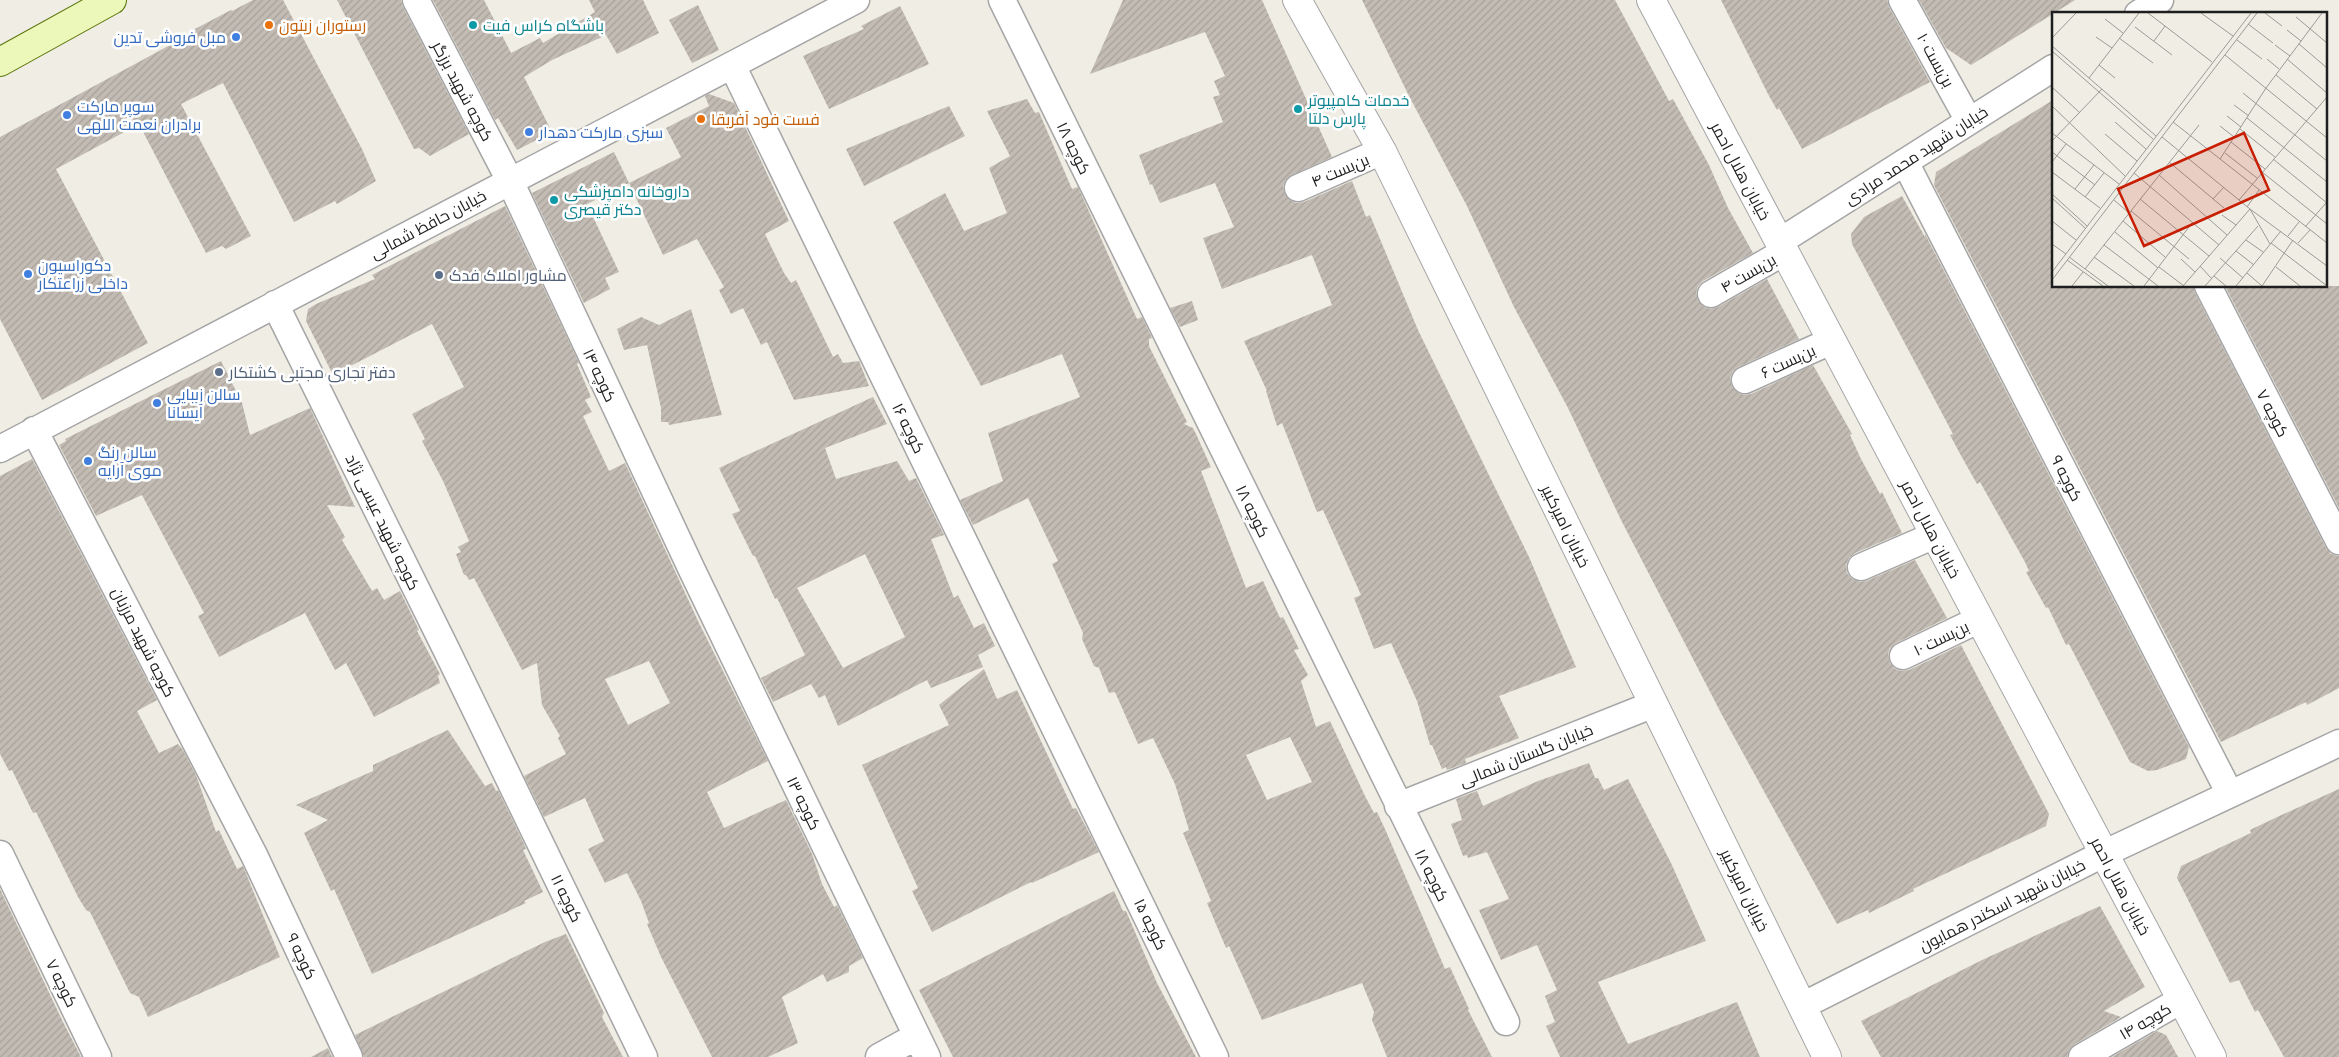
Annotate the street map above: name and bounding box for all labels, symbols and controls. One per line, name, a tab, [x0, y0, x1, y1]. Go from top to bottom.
inset map	[2052, 12, 2326, 288]
place label: رستوران زیتون	[279, 16, 366, 36]
place label: باشگاه کراس فیت	[483, 16, 604, 36]
marker: رستوران زیتون	[263, 19, 275, 31]
marker: باشگاه کراس فیت	[467, 19, 479, 31]
place label: مبل فروشی تدین	[114, 28, 226, 48]
street label: بن‌بست ۱۰	[1912, 30, 1958, 91]
marker: مبل فروشی تدین	[230, 31, 242, 43]
street label: کوچه شهید برزگر	[426, 37, 497, 145]
place label: خدمات کامپیوتر پارس دلتا	[1307, 91, 1409, 130]
place label: سوپر مارکت برادران نعمت اللهی	[77, 97, 201, 135]
street label: خیابان شهید محمد مرادی	[1841, 102, 1992, 210]
marker: خدمات کامپیوتر پارس دلتا	[1292, 103, 1304, 115]
marker: سوپر مارکت برادران نعمت اللهی	[61, 109, 73, 121]
place label: فست فود آفریقا	[711, 110, 820, 129]
marker: فست فود آفریقا	[695, 113, 707, 125]
street label: خیابان هلال احمر	[1705, 118, 1774, 224]
street label: کوچه ۱۸	[1051, 119, 1094, 178]
place label: سبزی مارکت دهدار	[538, 123, 663, 143]
marker: سبزی مارکت دهدار	[523, 126, 535, 138]
street label: بن‌بست ۴	[1308, 150, 1372, 192]
place label: داروخانه دامپزشکی دکتر قیصری	[564, 182, 689, 220]
street label: خیابان حافظ شمالی	[367, 186, 490, 264]
marker: داروخانه دامپزشکی دکتر قیصری	[548, 194, 560, 206]
street label: بن‌بست ۴	[1717, 250, 1780, 298]
place label: دکوراسیون داخلی زراعتکار	[37, 256, 128, 294]
place label: مشاور املاک فدک	[449, 266, 567, 285]
marker: دکوراسیون داخلی زراعتکار	[22, 268, 34, 280]
marker: مشاور املاک فدک	[433, 269, 445, 281]
street label: بن‌بست ۶	[1758, 341, 1819, 383]
street label: کوچه ۱۴	[577, 346, 620, 406]
place label: دفتر تجاری مجتبی کشتکار	[228, 363, 396, 383]
marker: دفتر تجاری مجتبی کشتکار	[213, 366, 225, 378]
place label: سالن زیبایی آیسانا	[167, 385, 241, 422]
street label: کوچه ۷	[2251, 386, 2293, 441]
marker: سالن زیبایی آیسانا	[151, 397, 163, 409]
street label: کوچه ۱۶	[886, 400, 929, 457]
place label: سالن رنگ موی آرایه	[98, 443, 162, 481]
street label: کوچه شهید عیسی نژاد	[340, 451, 424, 594]
street label: کوچه ۹	[2045, 452, 2086, 505]
marker: سالن رنگ موی آرایه	[82, 455, 94, 467]
street label: خیابان هلال احمر	[1895, 476, 1964, 582]
street label: خیابان امیرکبیر	[1536, 481, 1594, 571]
street label: کوچه ۱۸	[1230, 482, 1273, 541]
street label: کوچه شهید مرزبان	[106, 584, 179, 701]
street label: بن‌بست ۱۰	[1910, 617, 1972, 661]
street label: خیابان گلستان شمالی	[1457, 720, 1596, 792]
street label: کوچه ۱۳	[781, 774, 825, 834]
street label: خیابان هلال احمر	[2085, 833, 2154, 939]
street label: خیابان امیرکبیر	[1715, 845, 1773, 935]
street label: کوچه ۱۸	[1409, 846, 1452, 905]
street label: خیابان شهید اسکندر همایون	[1916, 855, 2089, 957]
street label: کوچه ۱۱	[545, 871, 586, 926]
street label: کوچه ۱۵	[1128, 895, 1171, 954]
street label: کوچه ۹	[281, 930, 321, 983]
street label: کوچه ۷	[40, 956, 81, 1011]
street label: کوچه ۱۴	[2116, 999, 2176, 1046]

